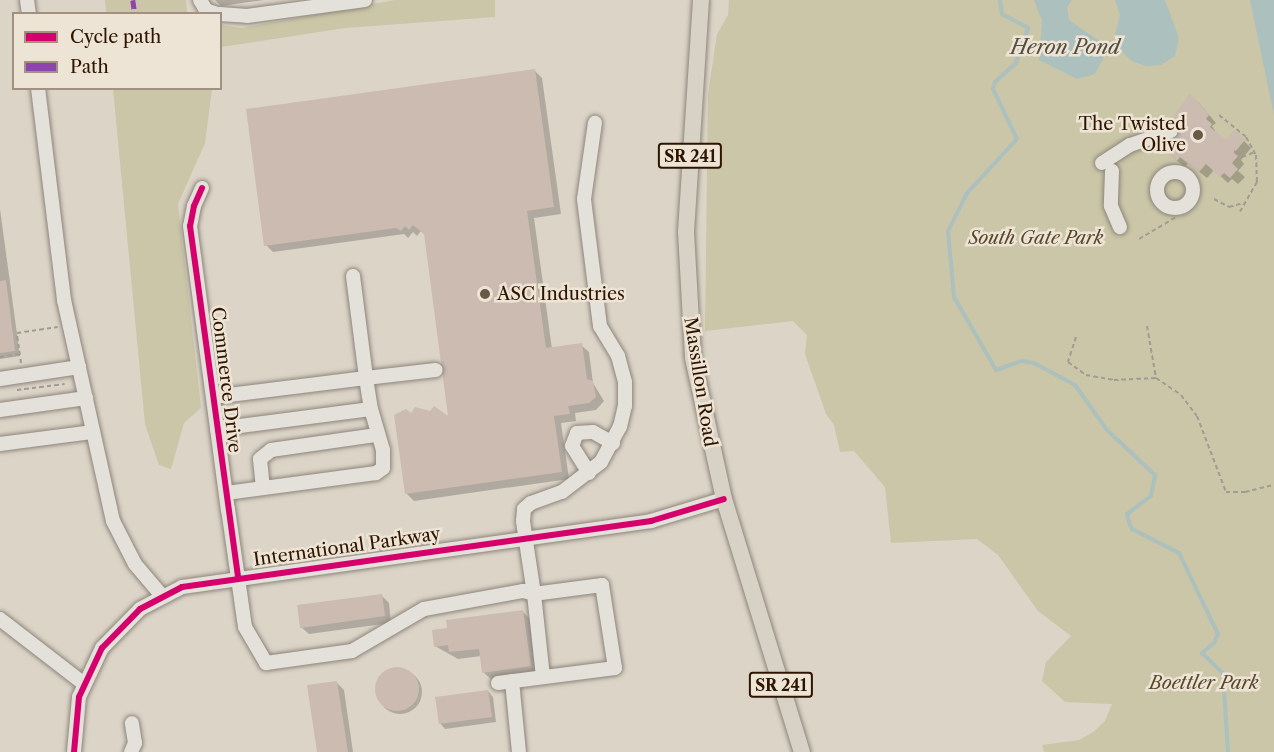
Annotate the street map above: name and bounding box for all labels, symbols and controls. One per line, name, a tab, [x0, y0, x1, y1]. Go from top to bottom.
legend	[12, 12, 222, 90]
text: Cycle path	[70, 26, 161, 48]
water label: Heron Pond	[1010, 35, 1120, 59]
text: Path	[70, 56, 109, 78]
place label: The Twisted Olive	[1078, 114, 1186, 156]
marker: The Twisted Olive	[1191, 128, 1205, 142]
road number: SR 241	[657, 143, 723, 169]
park label: South Gate Park	[969, 227, 1103, 249]
place label: ASC Industries	[497, 283, 625, 305]
marker: ASC Industries	[478, 287, 492, 301]
street label: Commerce Drive	[206, 306, 246, 454]
street label: Massillon Road	[679, 316, 721, 448]
street label: International Parkway	[252, 523, 442, 571]
road number: SR 241	[748, 672, 814, 698]
park label: Boettler Park	[1149, 672, 1259, 694]

